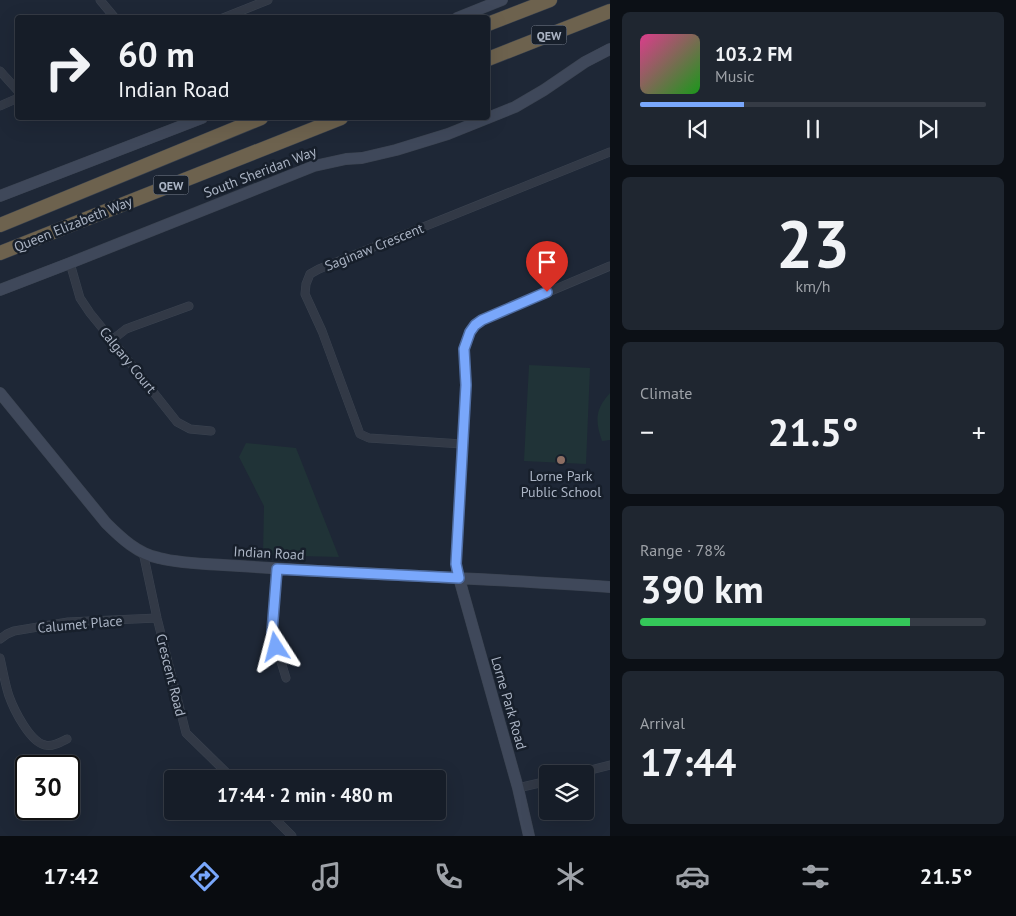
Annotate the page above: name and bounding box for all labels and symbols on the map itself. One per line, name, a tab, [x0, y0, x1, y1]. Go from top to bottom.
road number: QEW	[532, 26, 566, 44]
street label: South Sheridan Way	[201, 142, 319, 202]
road number: QEW	[154, 176, 188, 194]
street label: Queen Elizabeth Way	[11, 192, 135, 256]
street label: Saginaw Crescent	[322, 219, 426, 275]
pin	[526, 241, 568, 292]
street label: Calgary Court	[96, 323, 160, 397]
marker: Lorne Park Public School	[555, 454, 567, 466]
place label: Lorne Park Public School	[521, 467, 601, 501]
street label: Indian Road	[233, 542, 305, 564]
street label: Calumet Place	[37, 611, 123, 637]
position arrow	[249, 620, 301, 672]
street label: Crescent Road	[152, 632, 190, 718]
street label: Lorne Park Road	[487, 654, 531, 752]
speed limit sign: 30	[15, 755, 80, 820]

